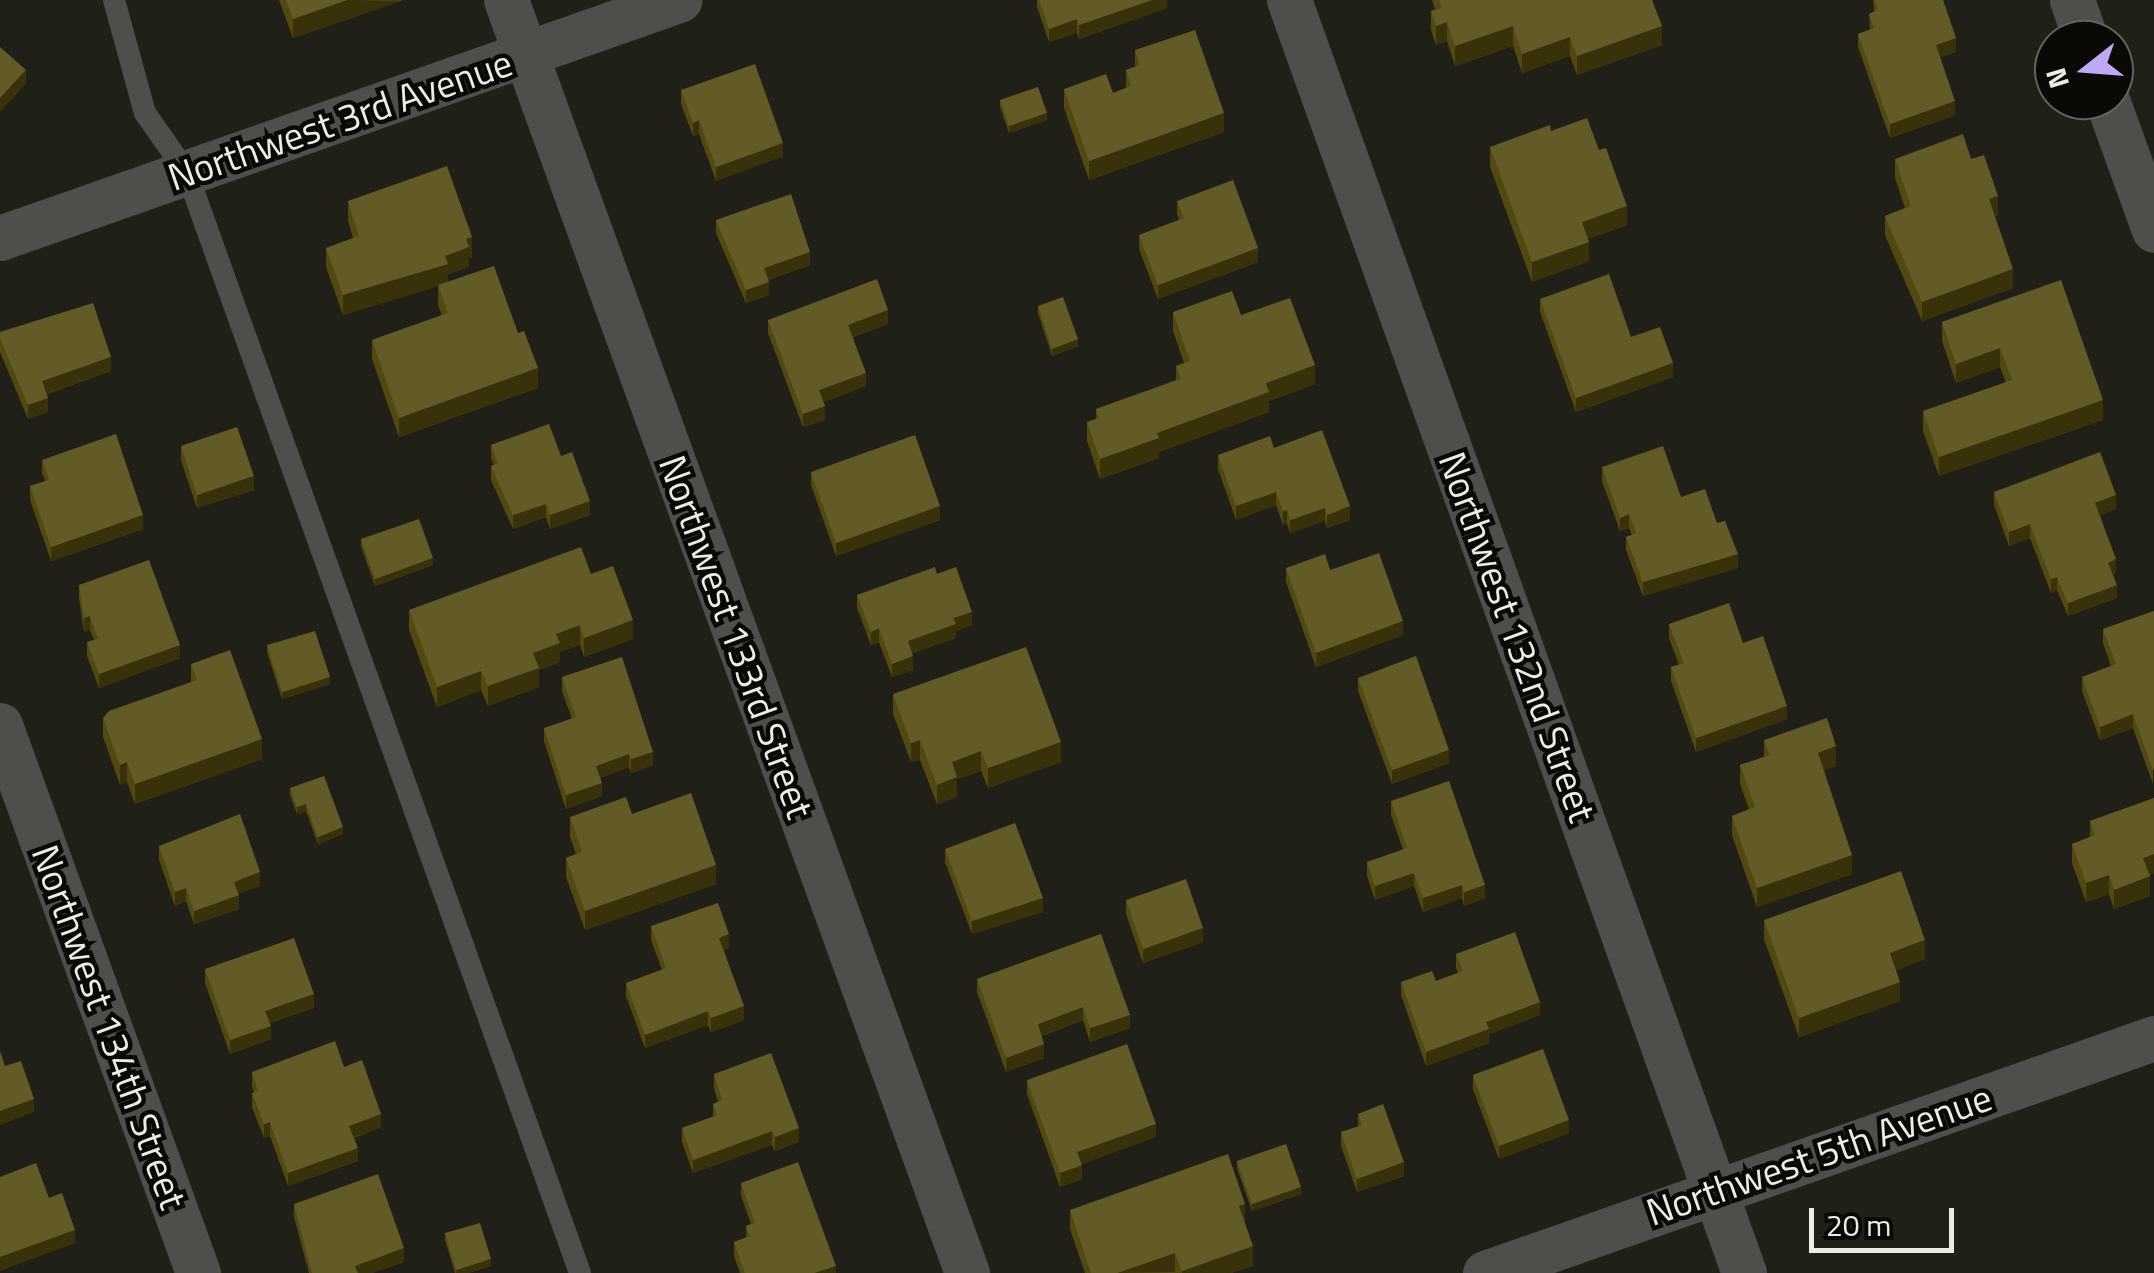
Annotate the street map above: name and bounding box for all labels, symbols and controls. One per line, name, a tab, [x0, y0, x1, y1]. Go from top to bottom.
north arrow	[2034, 20, 2134, 120]
street label: Northwest 3rd Avenue	[162, 40, 518, 200]
text: N	[2033, 63, 2080, 94]
street label: Northwest 132nd Street	[1429, 446, 1605, 828]
street label: Northwest 133rd Street	[649, 449, 823, 825]
street label: Northwest 134th Street	[22, 839, 196, 1215]
street label: Northwest 5th Avenue	[1641, 1075, 1997, 1235]
scale bar	[1814, 1188, 1959, 1250]
text: 20 m	[1826, 1202, 1891, 1248]

